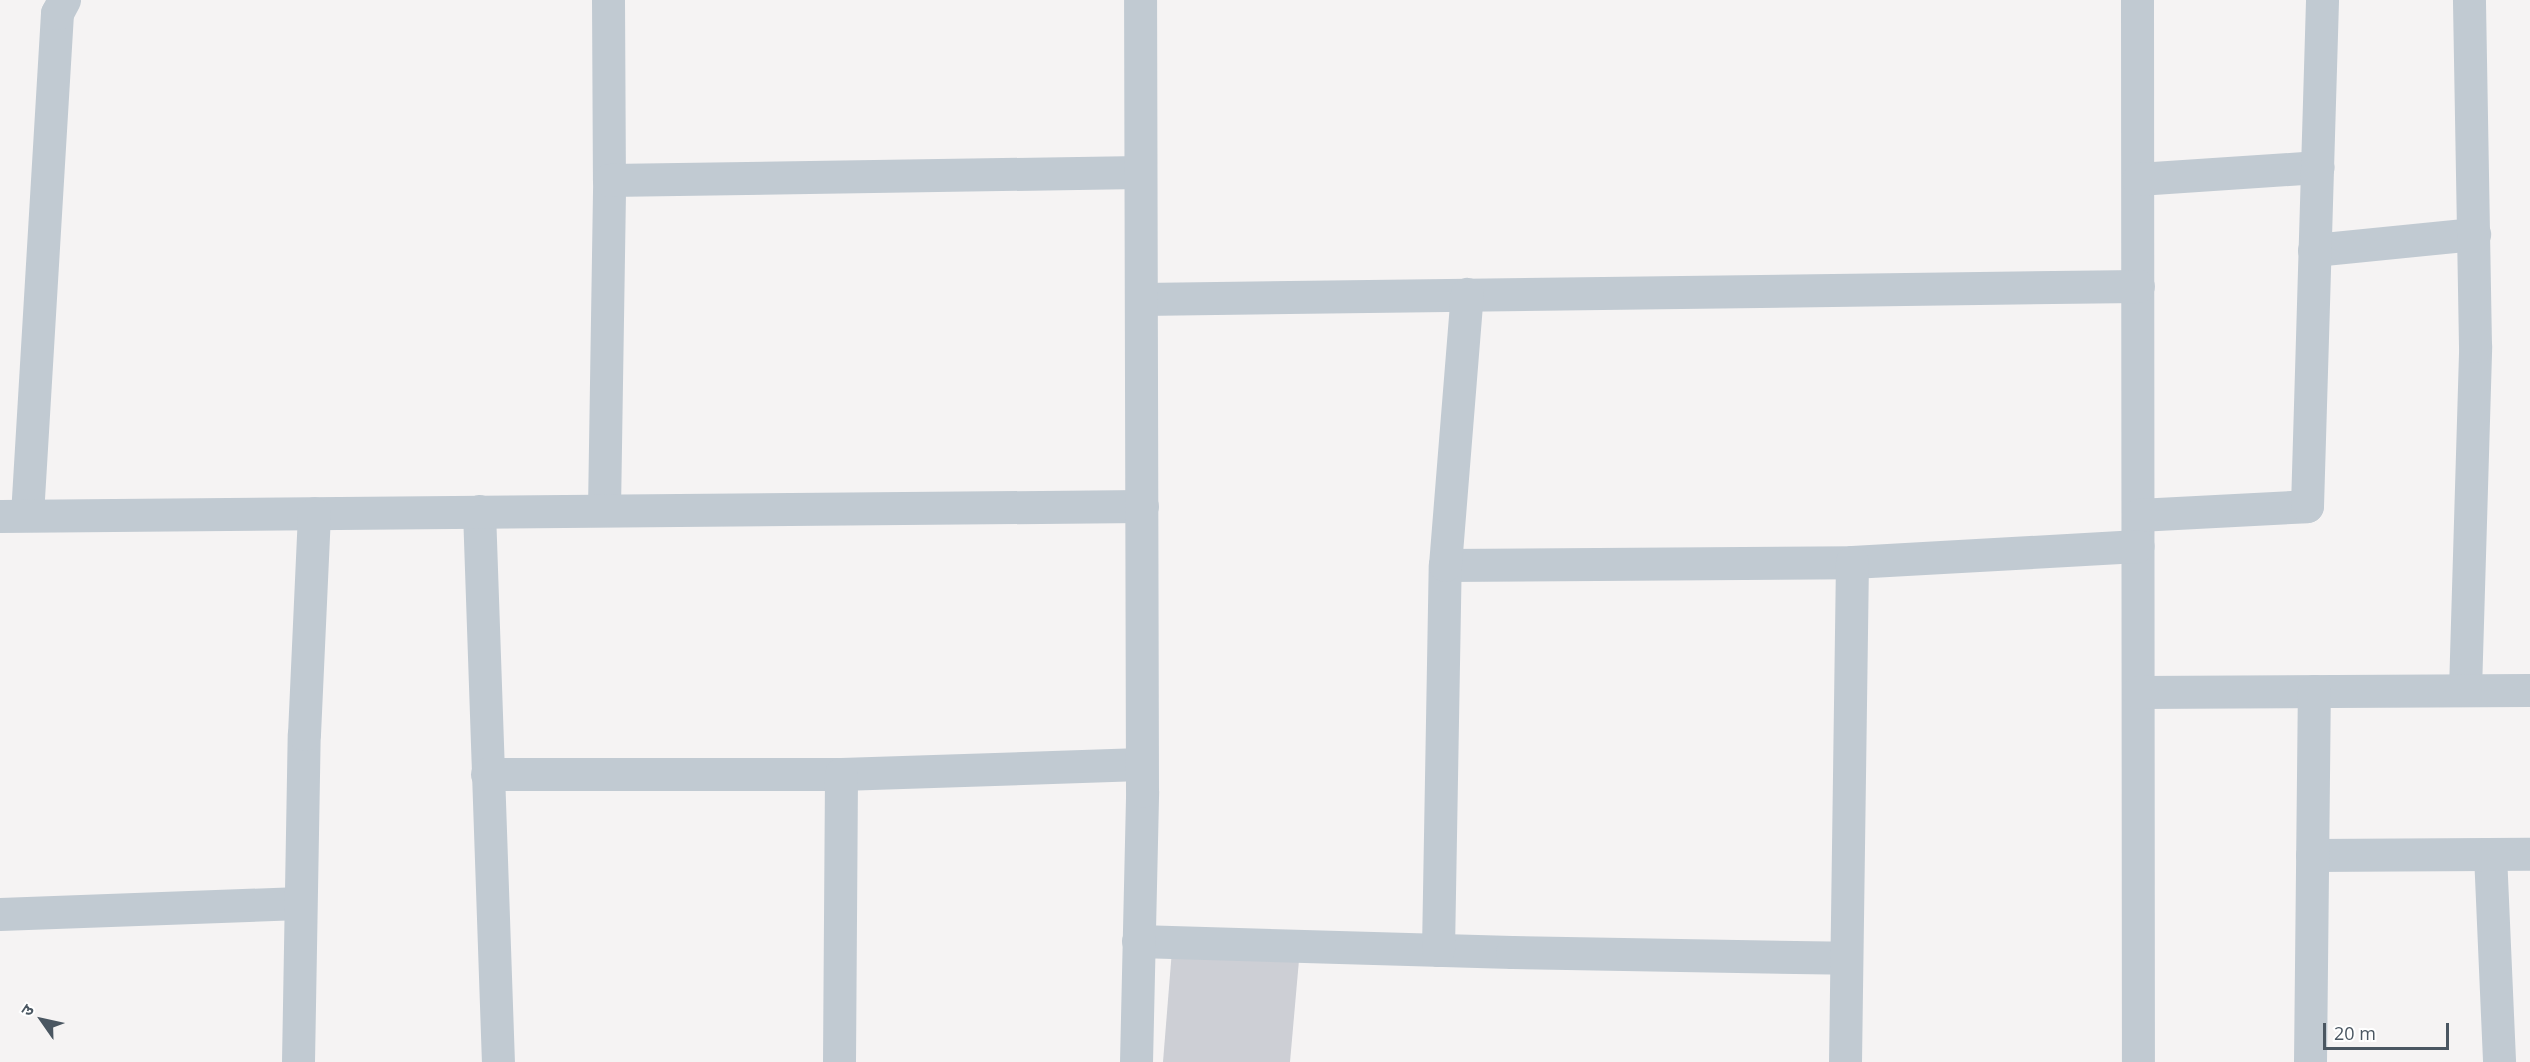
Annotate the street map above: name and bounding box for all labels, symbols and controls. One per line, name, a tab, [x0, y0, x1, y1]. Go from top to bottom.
north arrow	[12, 990, 72, 1050]
text: उ	[15, 1000, 39, 1020]
scale bar	[2326, 1011, 2452, 1049]
text: 20 m	[2334, 1021, 2376, 1045]

